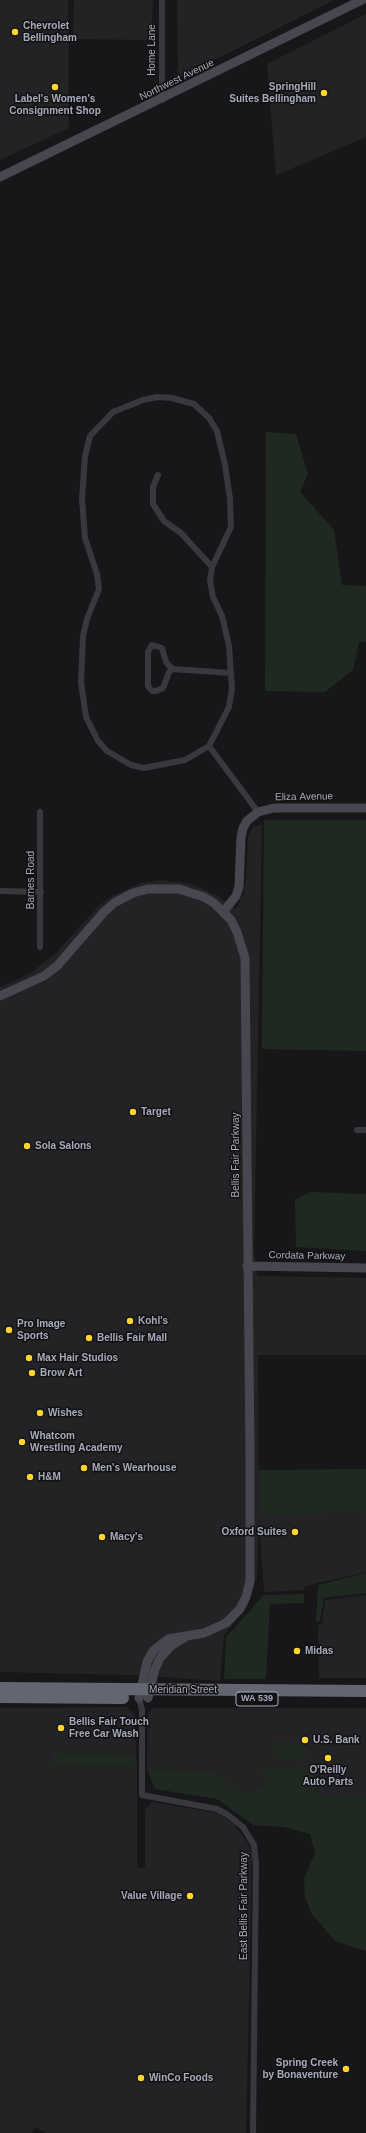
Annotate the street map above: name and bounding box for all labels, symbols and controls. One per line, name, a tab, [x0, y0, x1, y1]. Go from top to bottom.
place label: Chevrolet Bellingham	[23, 20, 77, 44]
street label: Home Lane	[146, 24, 158, 76]
marker: Chevrolet Bellingham	[10, 27, 20, 37]
street label: Northwest Avenue	[138, 57, 216, 103]
place label: SpringHill Suites Bellingham	[229, 81, 316, 104]
marker: Label's Women's Consignment Shop	[50, 82, 60, 92]
marker: SpringHill Suites Bellingham	[319, 88, 329, 98]
place label: Label's Women's Consignment Shop	[9, 93, 101, 116]
street label: Eliza Avenue	[275, 790, 333, 804]
street label: Barnes Road	[25, 851, 37, 909]
place label: Target	[141, 1106, 171, 1118]
marker: Target	[128, 1107, 138, 1117]
street label: Bellis Fair Parkway	[230, 1112, 242, 1198]
place label: Sola Salons	[35, 1140, 92, 1152]
marker: Sola Salons	[22, 1141, 32, 1151]
street label: Cordata Parkway	[269, 1249, 345, 1263]
place label: Kohl's	[138, 1315, 168, 1327]
marker: Kohl's	[125, 1316, 135, 1326]
place label: Pro Image Sports	[17, 1318, 65, 1342]
marker: Pro Image Sports	[4, 1325, 14, 1335]
place label: Bellis Fair Mall	[97, 1332, 167, 1344]
marker: Bellis Fair Mall	[84, 1333, 94, 1343]
place label: Max Hair Studios	[37, 1352, 118, 1364]
marker: Max Hair Studios	[24, 1353, 34, 1363]
place label: Brow Art	[40, 1367, 82, 1379]
marker: Brow Art	[27, 1368, 37, 1378]
place label: Wishes	[48, 1407, 83, 1419]
marker: Wishes	[35, 1408, 45, 1418]
place label: Whatcom Wrestling Academy	[30, 1430, 123, 1454]
marker: Whatcom Wrestling Academy	[17, 1437, 27, 1447]
place label: Men's Wearhouse	[92, 1462, 176, 1474]
marker: Men's Wearhouse	[79, 1463, 89, 1473]
place label: H&M	[38, 1471, 61, 1483]
marker: H&M	[25, 1472, 35, 1482]
place label: Oxford Suites	[221, 1526, 287, 1538]
marker: Oxford Suites	[290, 1527, 300, 1537]
place label: Macy's	[110, 1531, 143, 1543]
marker: Macy's	[97, 1532, 107, 1542]
place label: Midas	[305, 1645, 333, 1657]
marker: Midas	[292, 1646, 302, 1656]
street label: Meridian Street	[149, 1684, 217, 1696]
road number: WA 539	[236, 1692, 278, 1706]
place label: Bellis Fair Touch Free Car Wash	[69, 1716, 149, 1740]
marker: Bellis Fair Touch Free Car Wash	[56, 1723, 66, 1733]
place label: U.S. Bank	[313, 1734, 360, 1746]
marker: U.S. Bank	[300, 1735, 310, 1745]
marker: O'Reilly Auto Parts	[323, 1753, 333, 1763]
place label: O'Reilly Auto Parts	[303, 1764, 353, 1788]
street label: East Bellis Fair Parkway	[238, 1852, 250, 1960]
place label: Value Village	[121, 1890, 182, 1902]
marker: Value Village	[185, 1891, 195, 1901]
place label: Spring Creek by Bonaventure	[262, 2057, 338, 2080]
marker: Spring Creek by Bonaventure	[341, 2064, 351, 2074]
place label: WinCo Foods	[149, 2072, 213, 2084]
marker: WinCo Foods	[136, 2073, 146, 2083]

